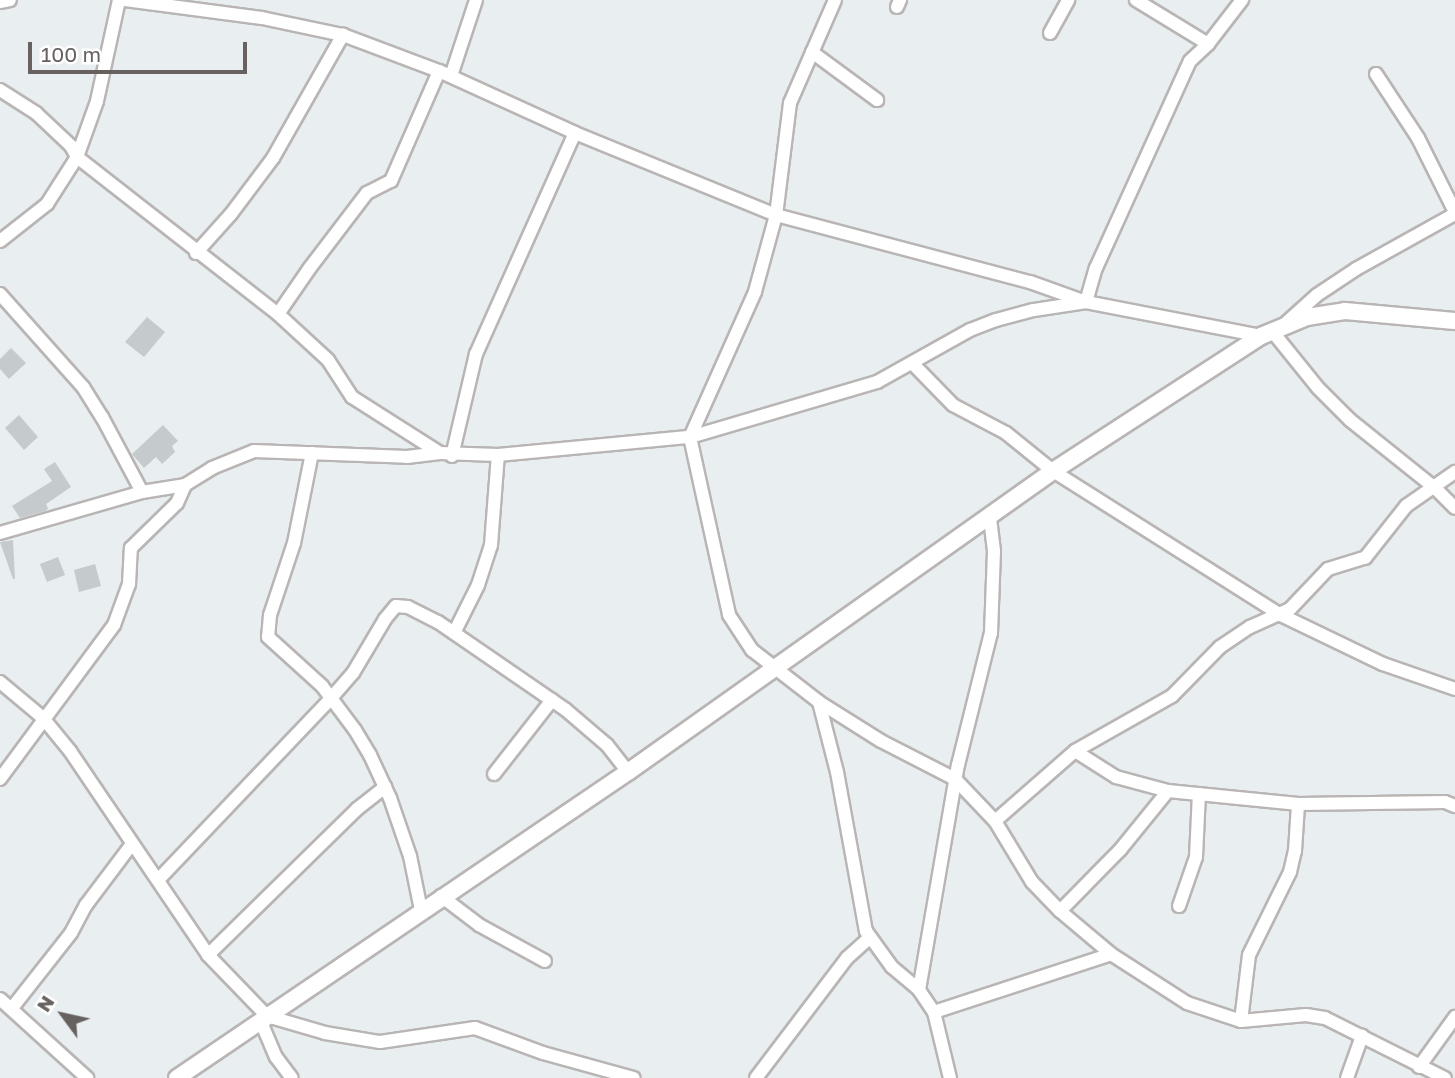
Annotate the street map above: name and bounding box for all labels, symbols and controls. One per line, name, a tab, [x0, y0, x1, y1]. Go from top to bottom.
scale bar	[32, 28, 250, 72]
text: 100 m	[41, 41, 101, 67]
north arrow	[28, 980, 98, 1050]
text: N	[31, 991, 59, 1016]

